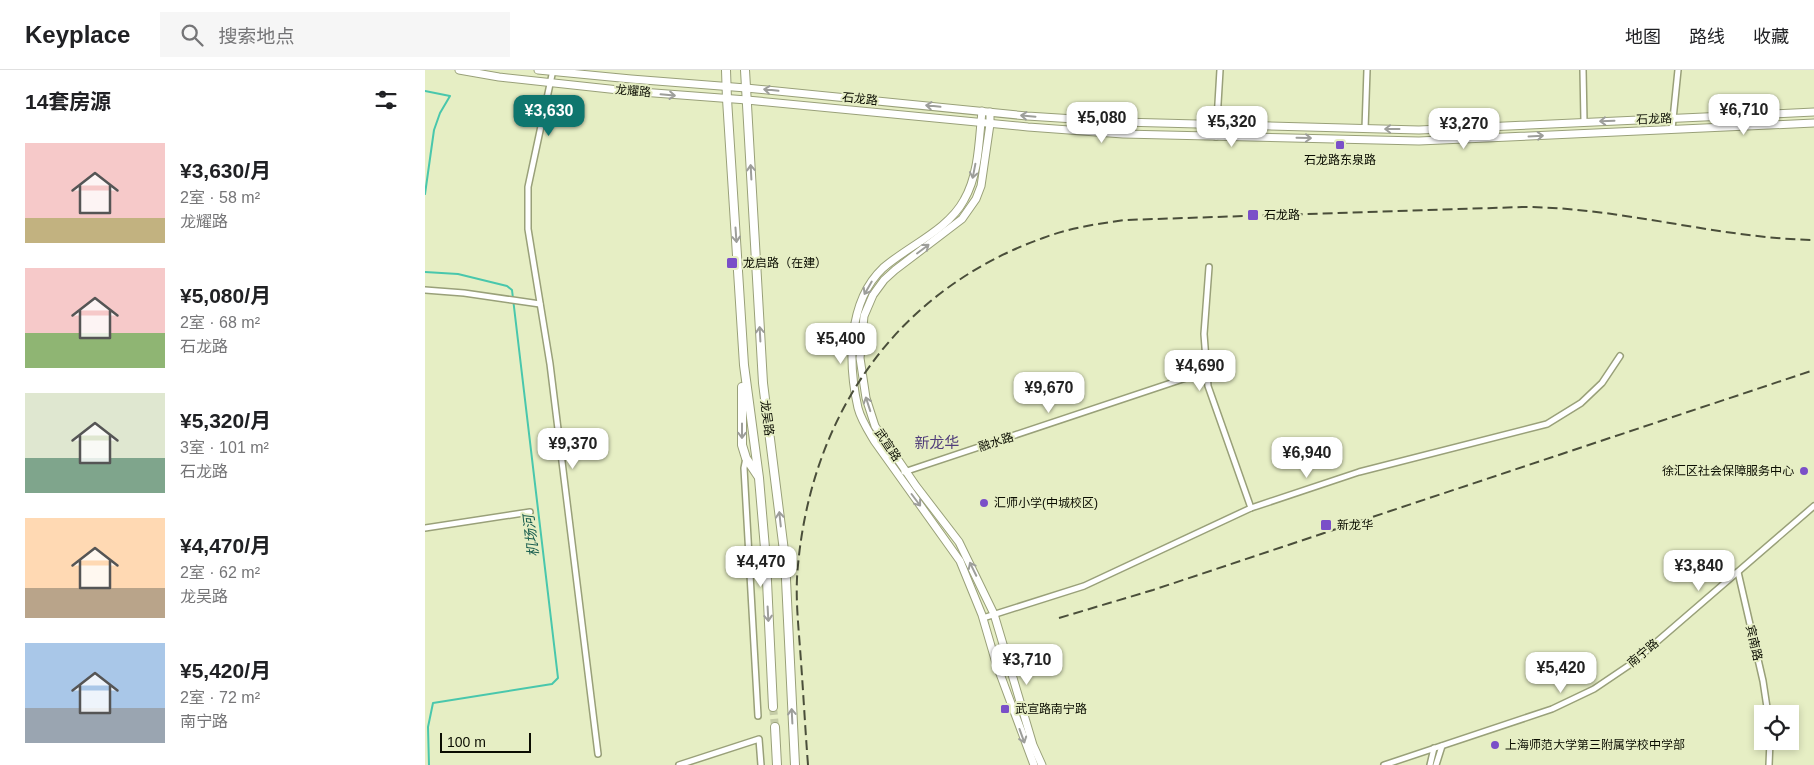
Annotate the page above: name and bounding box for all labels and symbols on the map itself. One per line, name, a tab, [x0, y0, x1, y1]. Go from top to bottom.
street label: 龙耀路	[614, 82, 652, 100]
one-way arrow	[764, 85, 780, 95]
one-way arrow	[660, 90, 676, 99]
street label: 石龙路	[841, 90, 879, 108]
pin: ¥6,710	[1703, 93, 1785, 136]
pin: ¥3,630	[508, 94, 590, 137]
one-way arrow	[925, 101, 941, 111]
pin: ¥5,080	[1061, 102, 1143, 144]
pin: ¥5,320	[1191, 106, 1273, 148]
pin: ¥3,270	[1423, 108, 1505, 150]
one-way arrow	[1021, 111, 1037, 120]
street label: 石龙路	[1636, 111, 1672, 127]
one-way arrow	[1599, 116, 1615, 125]
one-way arrow	[1385, 124, 1401, 134]
one-way arrow	[1528, 131, 1544, 140]
one-way arrow	[1296, 133, 1312, 143]
marker: 石龙路东泉路	[1334, 139, 1346, 151]
place label: 石龙路东泉路	[1304, 153, 1376, 167]
one-way arrow	[969, 163, 979, 179]
one-way arrow	[747, 164, 756, 180]
marker: 石龙路	[1246, 208, 1260, 222]
place label: 石龙路	[1264, 208, 1300, 222]
one-way arrow	[731, 227, 740, 243]
one-way arrow	[916, 244, 930, 254]
marker: 龙启路（在建）	[725, 256, 739, 270]
place label: 龙启路（在建）	[743, 256, 827, 270]
one-way arrow	[863, 281, 873, 295]
pin: ¥5,400	[800, 322, 882, 365]
one-way arrow	[756, 326, 765, 342]
pin: ¥4,690	[1159, 350, 1241, 392]
pin: ¥9,670	[1008, 372, 1090, 414]
one-way arrow	[863, 396, 872, 412]
street label: 龙吴路	[758, 399, 776, 437]
one-way arrow	[737, 422, 747, 439]
street label: 武宣路	[872, 426, 904, 464]
pin: ¥9,370	[532, 428, 614, 470]
street label: 融水路	[977, 430, 1015, 454]
district label: 新龙华	[914, 434, 960, 451]
pin: ¥6,940	[1266, 436, 1348, 479]
place label: 徐汇区社会保障服务中心	[1662, 464, 1794, 478]
marker: 徐汇区社会保障服务中心	[1798, 465, 1810, 477]
one-way arrow	[911, 493, 922, 506]
place label: 汇师小学(中城校区)	[994, 496, 1098, 510]
marker: 汇师小学(中城校区)	[978, 497, 990, 509]
water label: 机场河	[520, 511, 541, 558]
one-way arrow	[775, 512, 785, 528]
marker: 新龙华	[1319, 518, 1333, 532]
place label: 新龙华	[1337, 518, 1373, 532]
pin: ¥4,470	[720, 546, 802, 588]
pin: ¥3,840	[1658, 550, 1740, 592]
one-way arrow	[968, 562, 978, 577]
one-way arrow	[764, 606, 773, 622]
street label: 宾南路	[1743, 624, 1765, 662]
street label: 南宁路	[1625, 636, 1661, 670]
pin: ¥3,710	[986, 644, 1068, 686]
pin: ¥5,420	[1520, 652, 1602, 694]
place label: 武宣路南宁路	[1015, 702, 1087, 716]
marker: 武宣路南宁路	[999, 703, 1011, 715]
one-way arrow	[788, 709, 797, 725]
one-way arrow	[1018, 728, 1027, 743]
scale bar	[440, 730, 531, 753]
place label: 上海师范大学第三附属学校中学部	[1505, 738, 1685, 752]
marker: 上海师范大学第三附属学校中学部	[1489, 739, 1501, 751]

